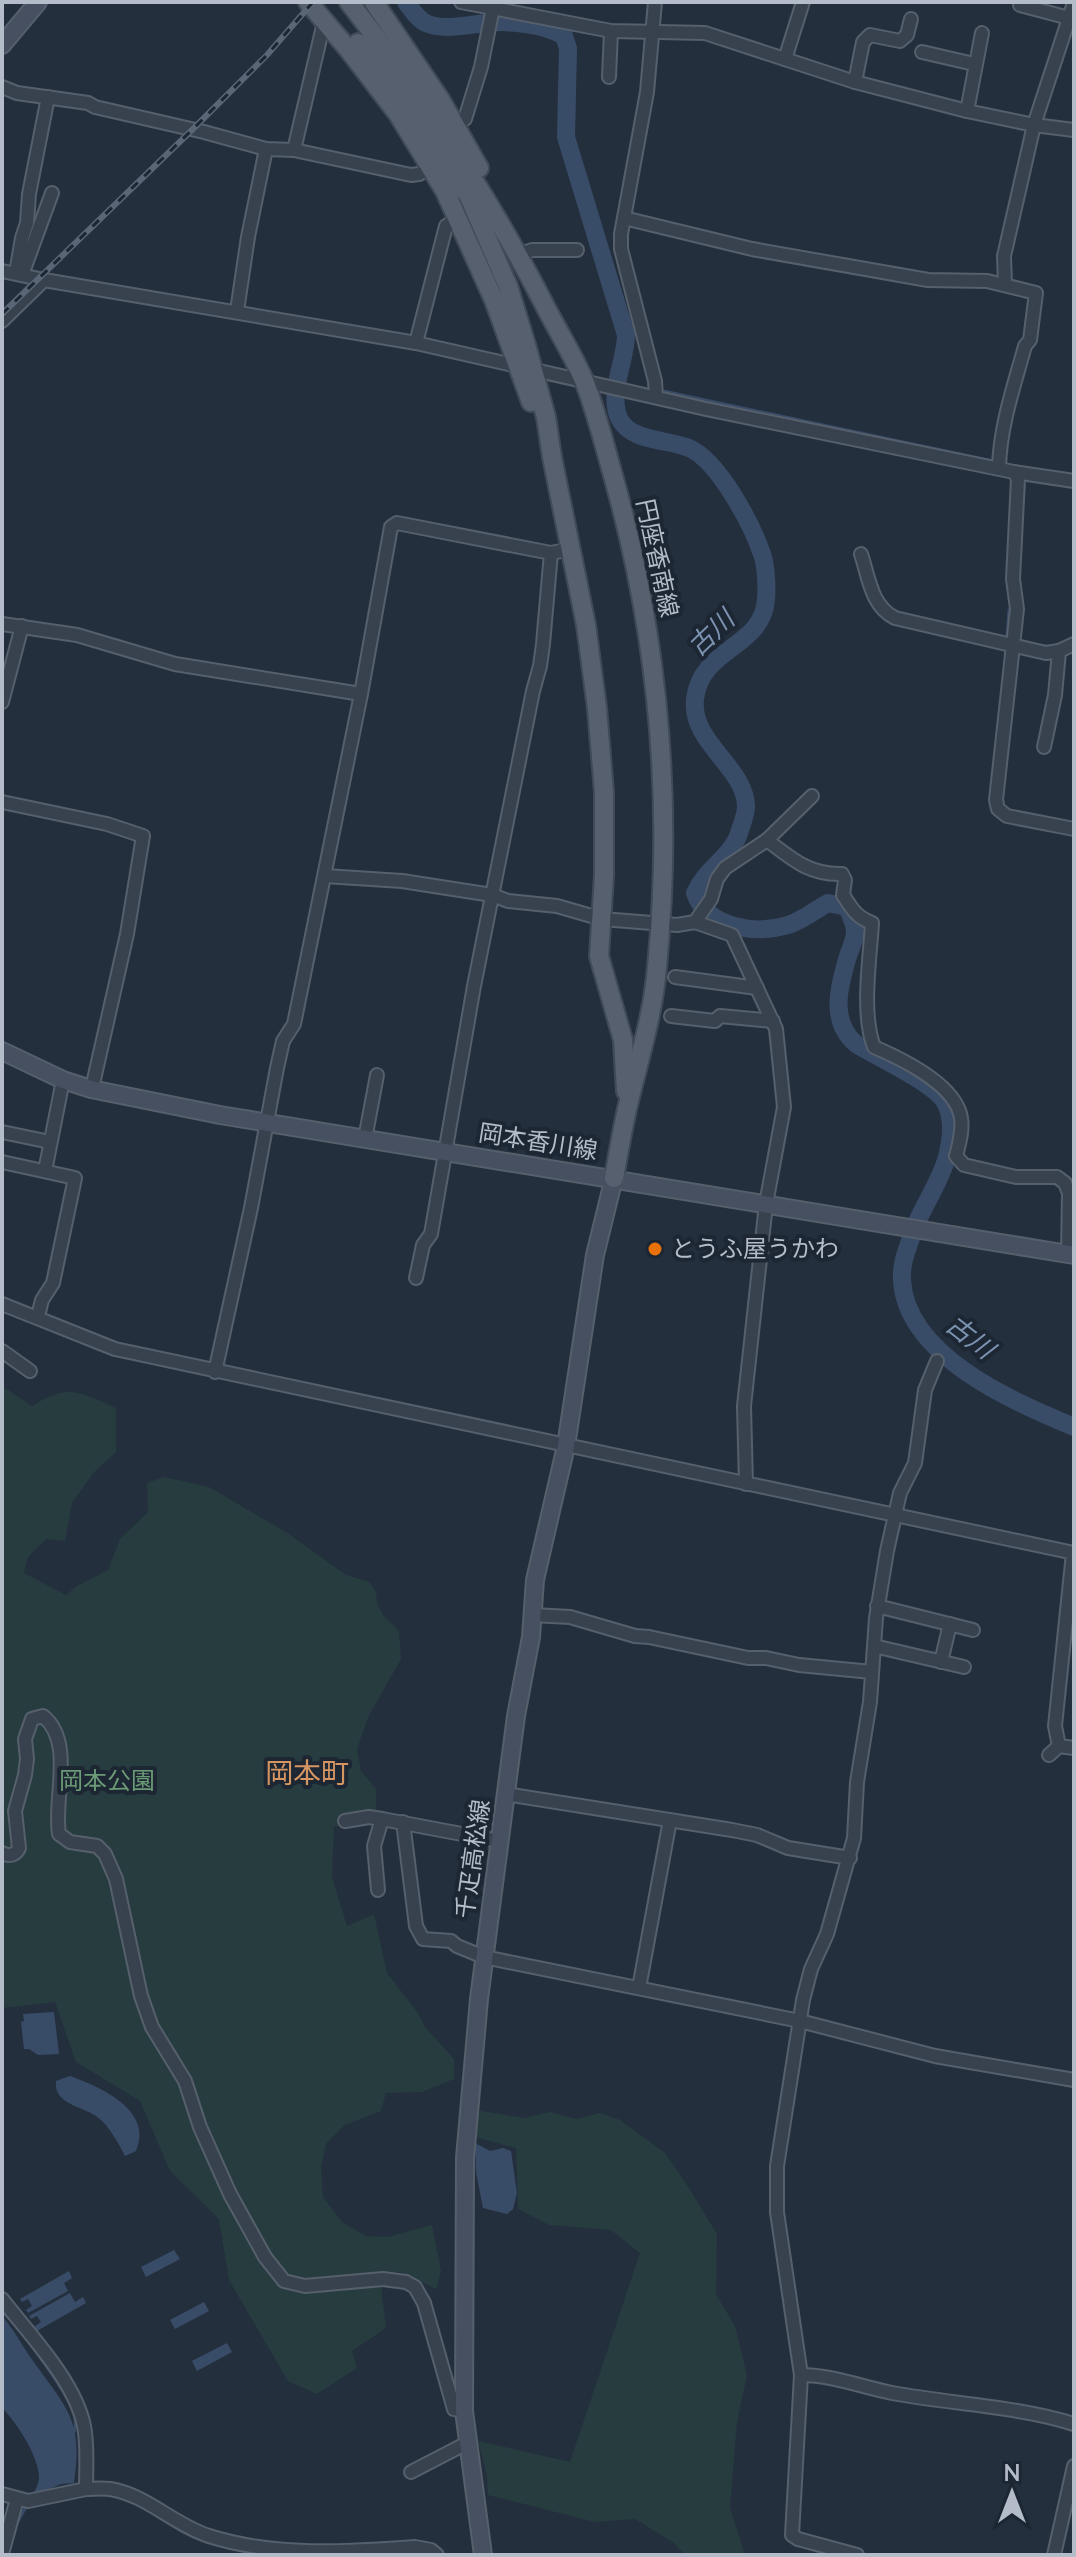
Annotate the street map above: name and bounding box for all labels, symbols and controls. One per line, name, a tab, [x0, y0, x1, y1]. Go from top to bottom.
street label: 円座香南線	[632, 496, 685, 619]
water label: 古川	[680, 601, 742, 662]
street label: 岡本香川線	[477, 1117, 600, 1164]
place label: とうふ屋うかわ	[671, 1233, 839, 1262]
marker: とうふ屋うかわ	[646, 1240, 664, 1258]
water label: 古川	[940, 1308, 1003, 1367]
district label: 岡本町	[265, 1755, 349, 1789]
park label: 岡本公園	[59, 1765, 155, 1794]
street label: 千疋高松線	[449, 1797, 494, 1920]
north arrow	[972, 2453, 1052, 2533]
text: N	[1004, 2459, 1020, 2486]

